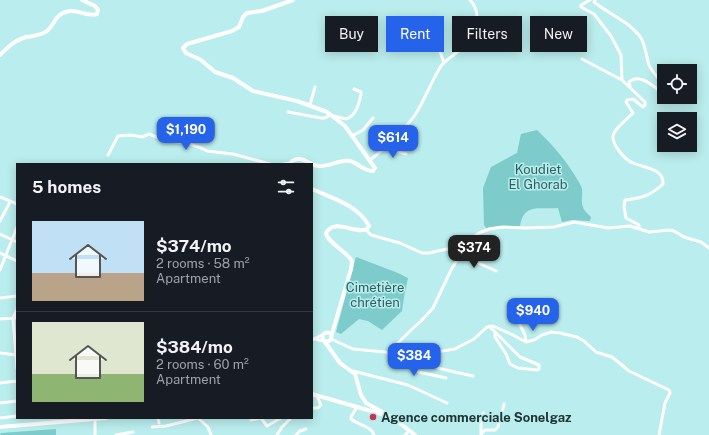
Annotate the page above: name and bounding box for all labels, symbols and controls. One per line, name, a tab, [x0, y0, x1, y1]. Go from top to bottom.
chip: Buy	[325, 16, 378, 52]
chip: Rent	[386, 16, 444, 52]
chip: Filters	[452, 16, 522, 52]
chip: New	[530, 16, 587, 52]
map controls	[657, 64, 697, 152]
button: locate	[657, 64, 697, 104]
button: layers	[657, 112, 697, 152]
pin: $1,190	[153, 117, 219, 151]
text: $1,190	[166, 122, 206, 137]
pin: $614	[369, 125, 417, 159]
text: $614	[377, 130, 409, 145]
park label: Koudiet El Ghorab	[508, 162, 568, 192]
icon: filters	[275, 176, 297, 198]
text: 5 homes	[32, 177, 101, 197]
pin: $374	[450, 235, 498, 269]
text: $374/mo	[156, 236, 232, 256]
icon: home	[64, 237, 112, 285]
text: $374	[457, 240, 491, 255]
text: 2 rooms · 58 m²	[156, 256, 249, 271]
text: Apartment	[156, 271, 221, 286]
park label: Cimetière chrétien	[346, 280, 404, 310]
pin: $940	[509, 298, 557, 332]
text: $940	[516, 303, 550, 318]
text: $384/mo	[156, 337, 233, 357]
icon: home	[64, 338, 112, 386]
pin: $384	[390, 343, 438, 377]
text: $384	[397, 348, 431, 363]
text: 2 rooms · 60 m²	[156, 357, 249, 372]
text: Apartment	[156, 372, 221, 387]
place label: Agence commerciale Sonelgaz	[381, 410, 572, 425]
marker: Agence commerciale Sonelgaz	[368, 412, 378, 422]

